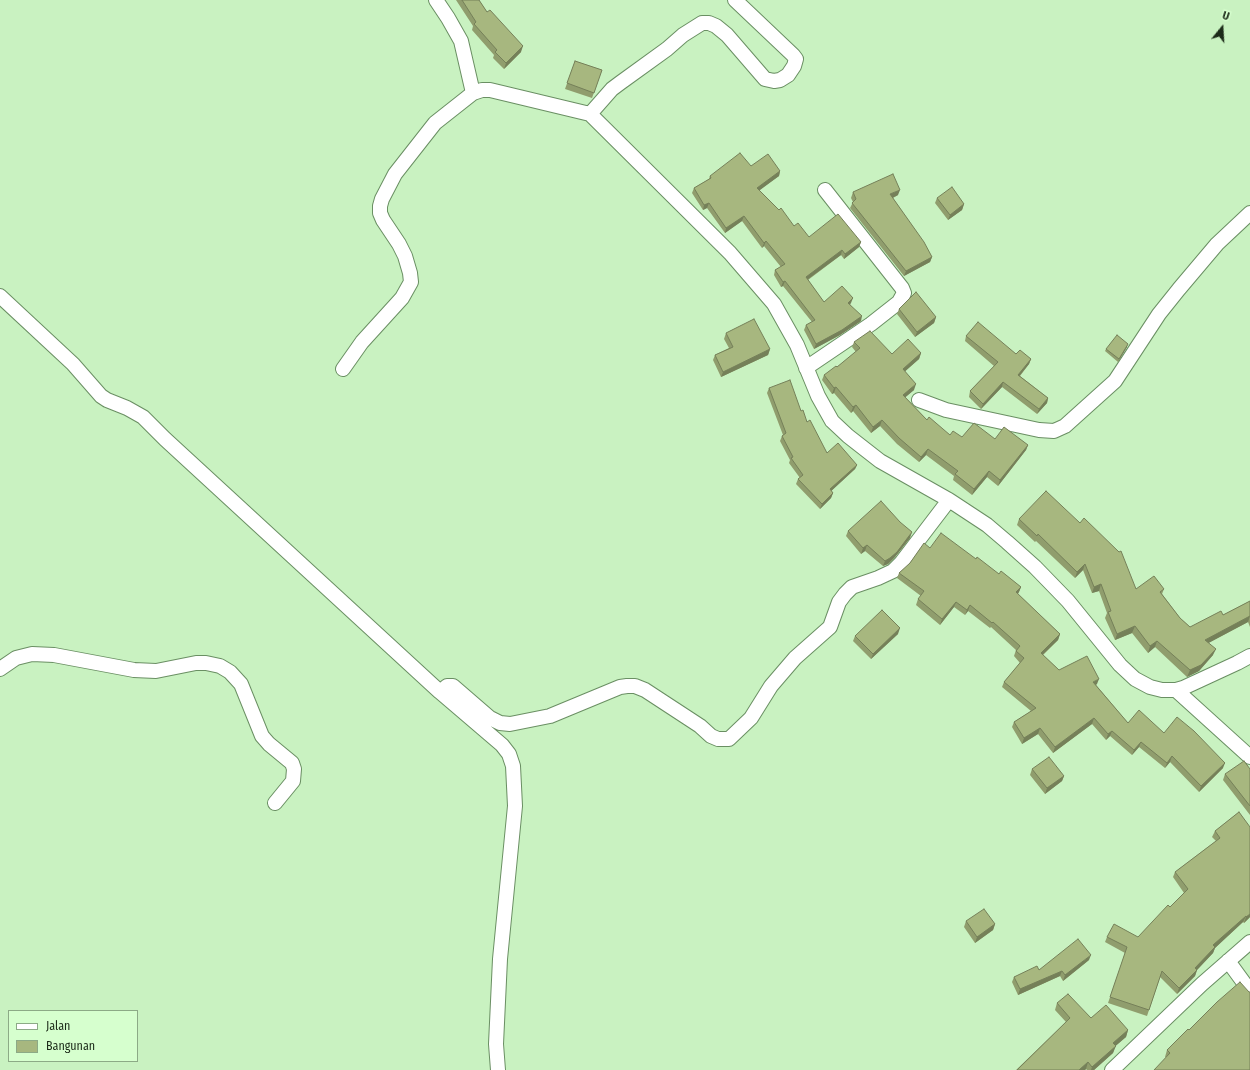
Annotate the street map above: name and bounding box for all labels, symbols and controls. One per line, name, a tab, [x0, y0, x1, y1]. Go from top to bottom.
north arrow	[1202, 8, 1242, 48]
text: U	[1221, 9, 1231, 23]
legend	[8, 1010, 138, 1062]
text: Jalan	[46, 1019, 70, 1033]
text: Bangunan	[46, 1039, 95, 1053]

